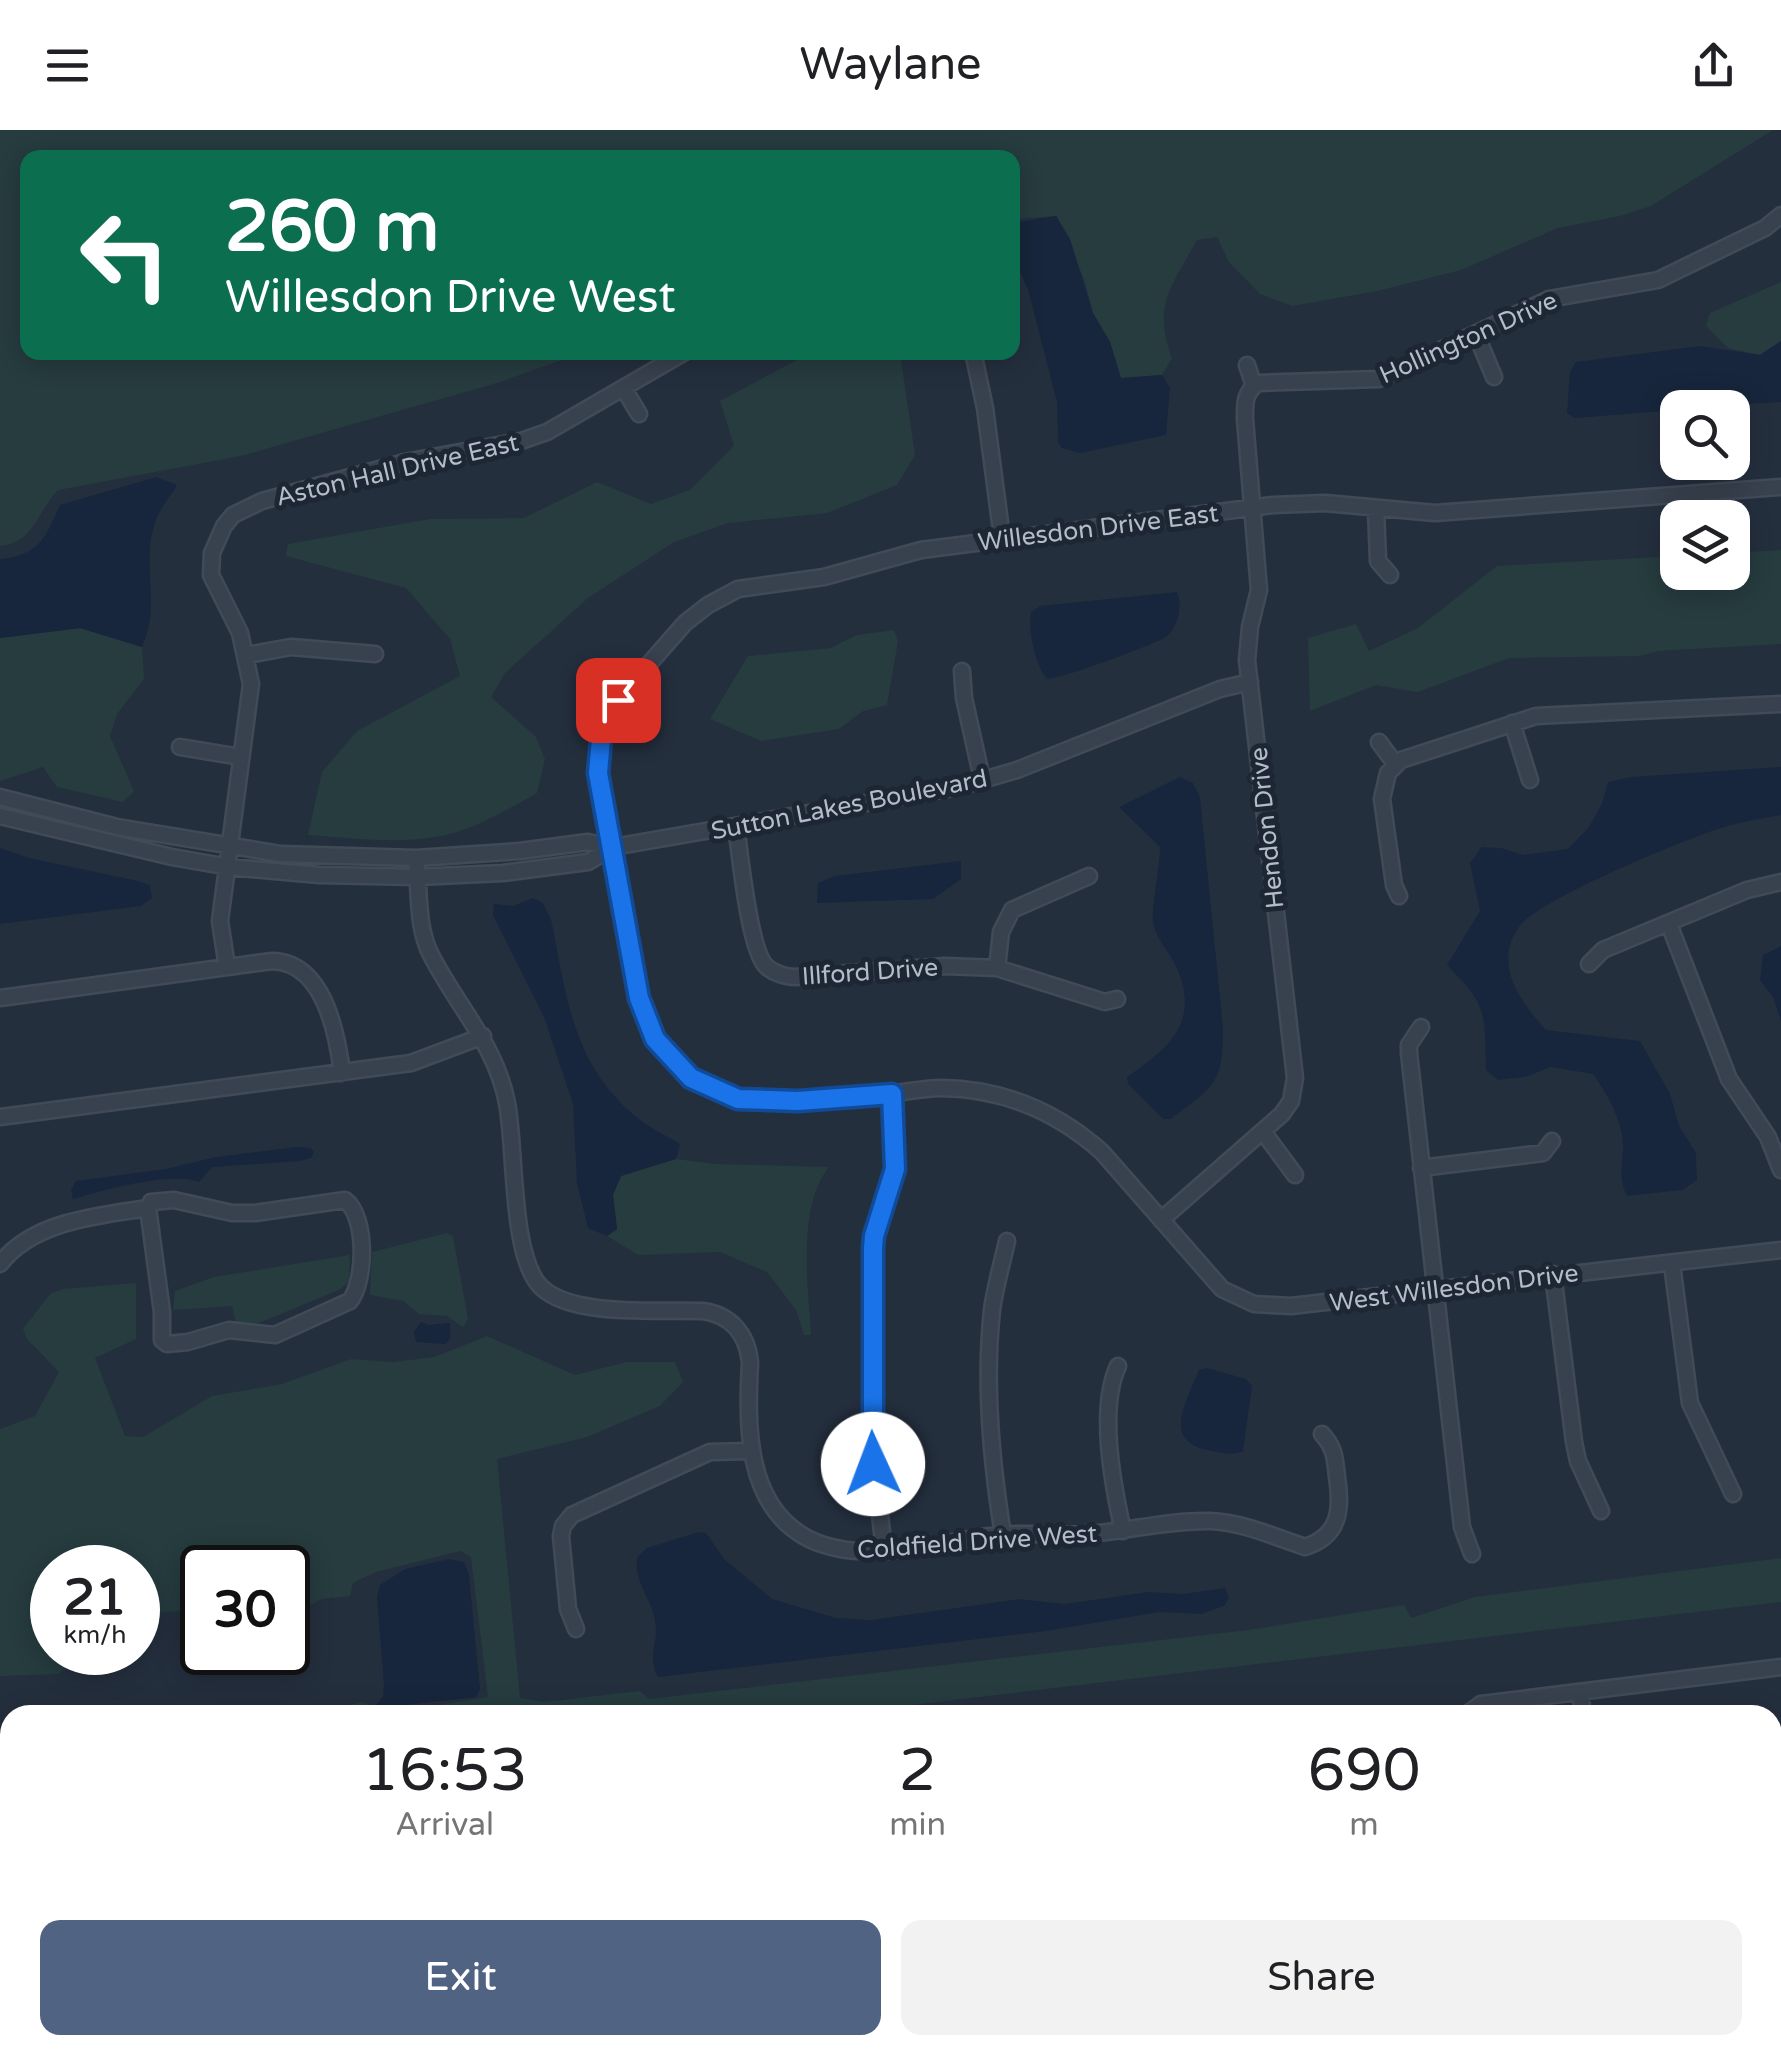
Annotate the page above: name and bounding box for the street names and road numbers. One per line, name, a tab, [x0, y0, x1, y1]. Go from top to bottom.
street label: Hollington Drive	[1375, 285, 1562, 391]
street label: Aston Hall Drive East	[273, 427, 522, 512]
street label: Willesdon Drive East	[976, 498, 1220, 558]
street label: Hendon Drive	[1244, 746, 1290, 910]
street label: Sutton Lakes Boulevard	[709, 763, 990, 846]
street label: Illford Drive	[801, 952, 939, 992]
street label: West Willesdon Drive	[1328, 1258, 1580, 1318]
street label: Coldfield Drive West	[856, 1519, 1099, 1565]

